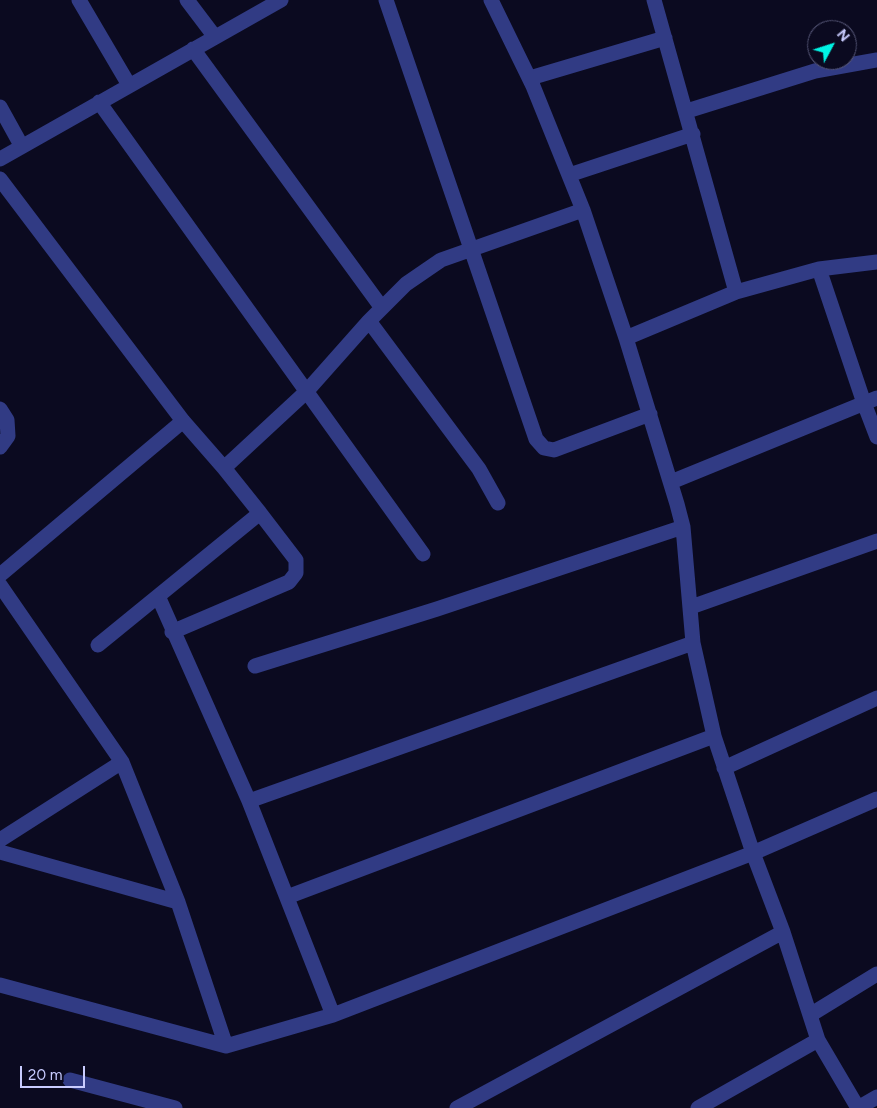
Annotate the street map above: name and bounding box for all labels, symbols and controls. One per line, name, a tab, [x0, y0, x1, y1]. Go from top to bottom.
north arrow	[807, 20, 857, 70]
text: N	[833, 26, 853, 45]
scale bar	[22, 1056, 88, 1088]
text: 20 m	[28, 1066, 62, 1084]

